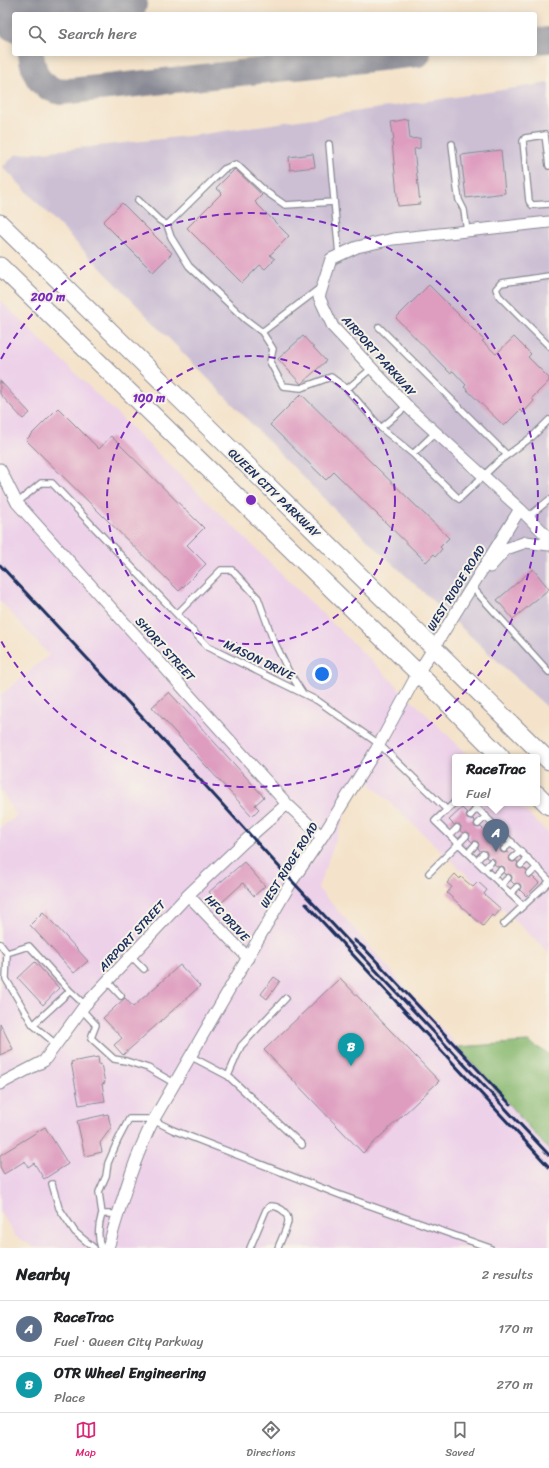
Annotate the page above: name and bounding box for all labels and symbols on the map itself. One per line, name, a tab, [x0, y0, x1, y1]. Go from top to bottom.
text: 200 m	[30, 286, 66, 308]
street label: AIRPORT PARKWAY	[335, 309, 422, 402]
text: 100 m	[133, 387, 166, 409]
street label: QUEEN CITY PARKWAY	[222, 443, 327, 544]
centre of rings	[244, 493, 258, 507]
street label: WEST RIDGE ROAD	[421, 540, 492, 635]
street label: SHORT STREET	[130, 611, 201, 687]
street label: MASON DRIVE	[220, 633, 299, 687]
your location	[312, 664, 332, 684]
street label: WEST RIDGE ROAD	[254, 817, 325, 912]
pin: A	[483, 819, 509, 852]
street label: HFC DRIVE	[199, 889, 256, 948]
street label: AIRPORT STREET	[92, 895, 172, 978]
pin: B	[338, 1033, 364, 1066]

